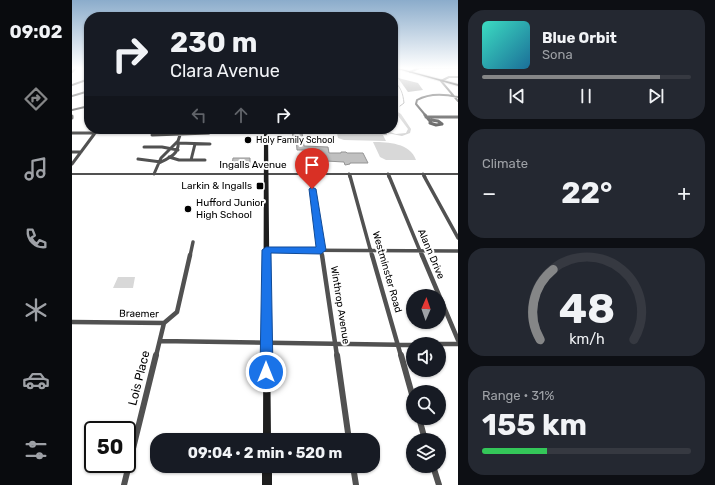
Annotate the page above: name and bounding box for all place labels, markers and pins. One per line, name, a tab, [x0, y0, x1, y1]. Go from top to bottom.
marker: Holy Family School	[243, 135, 253, 145]
place label: Holy Family School	[256, 135, 335, 145]
pin	[295, 148, 329, 189]
place label: Larkin & Ingalls	[181, 180, 252, 192]
marker: Larkin & Ingalls	[255, 181, 265, 191]
place label: Hufford Junior High School	[196, 197, 264, 221]
marker: Hufford Junior High School	[183, 204, 193, 214]

